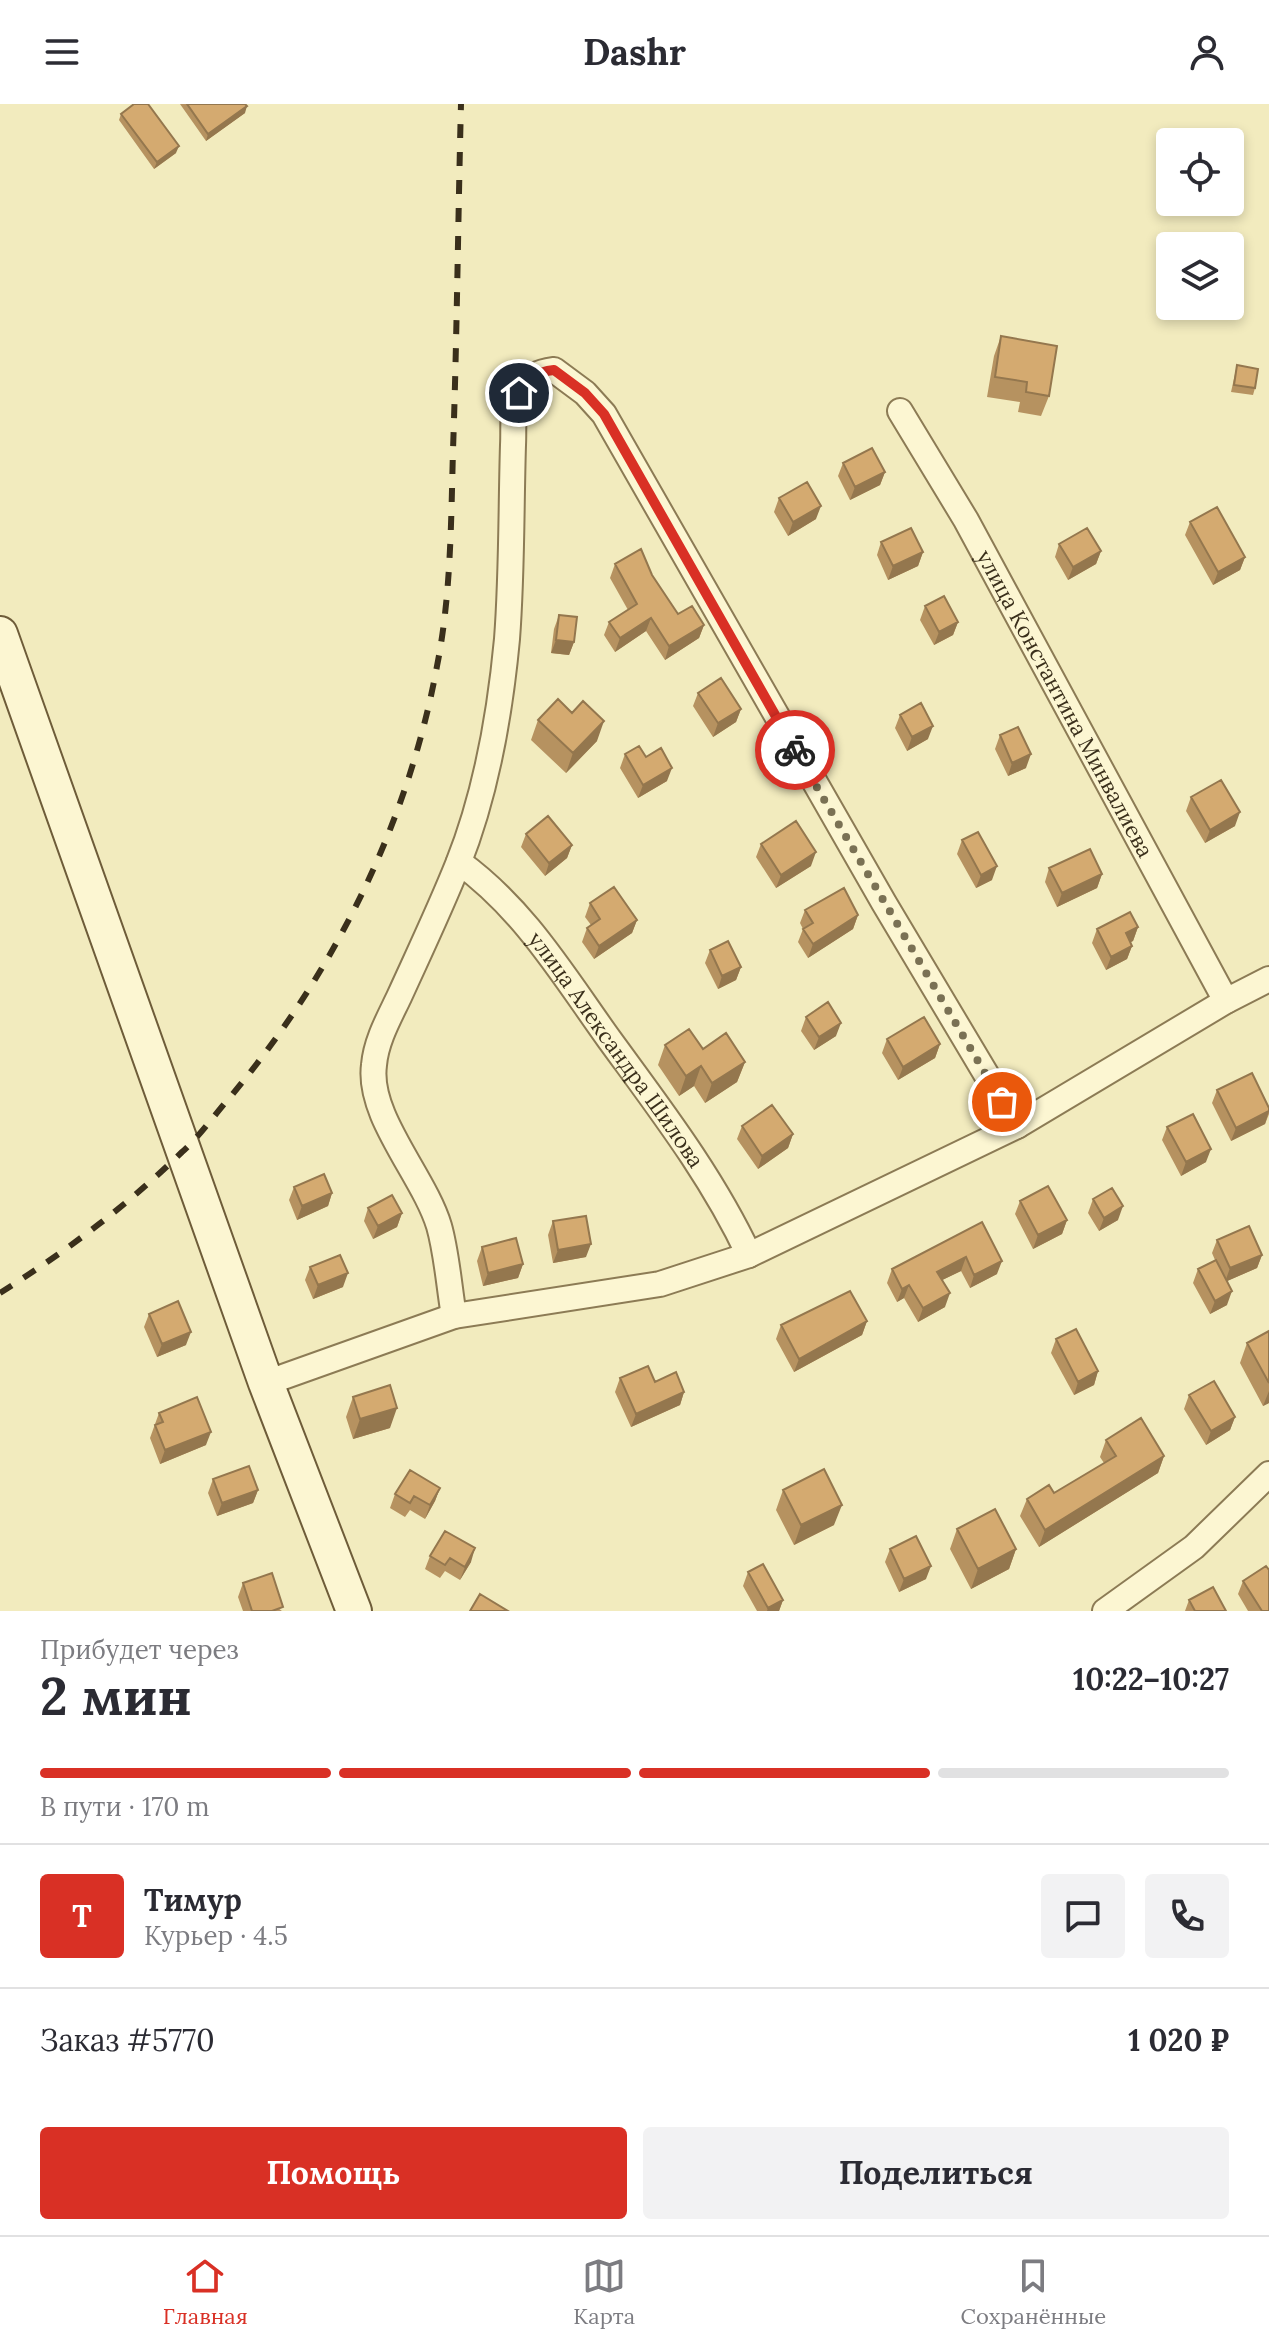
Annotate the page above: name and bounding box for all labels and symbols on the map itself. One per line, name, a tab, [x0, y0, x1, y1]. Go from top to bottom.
pin	[485, 359, 553, 427]
street label: улица Константина Минвалиева	[971, 545, 1160, 862]
courier	[755, 710, 835, 790]
street label: улица Александра Шилова	[522, 926, 710, 1173]
pin	[968, 1068, 1036, 1136]

